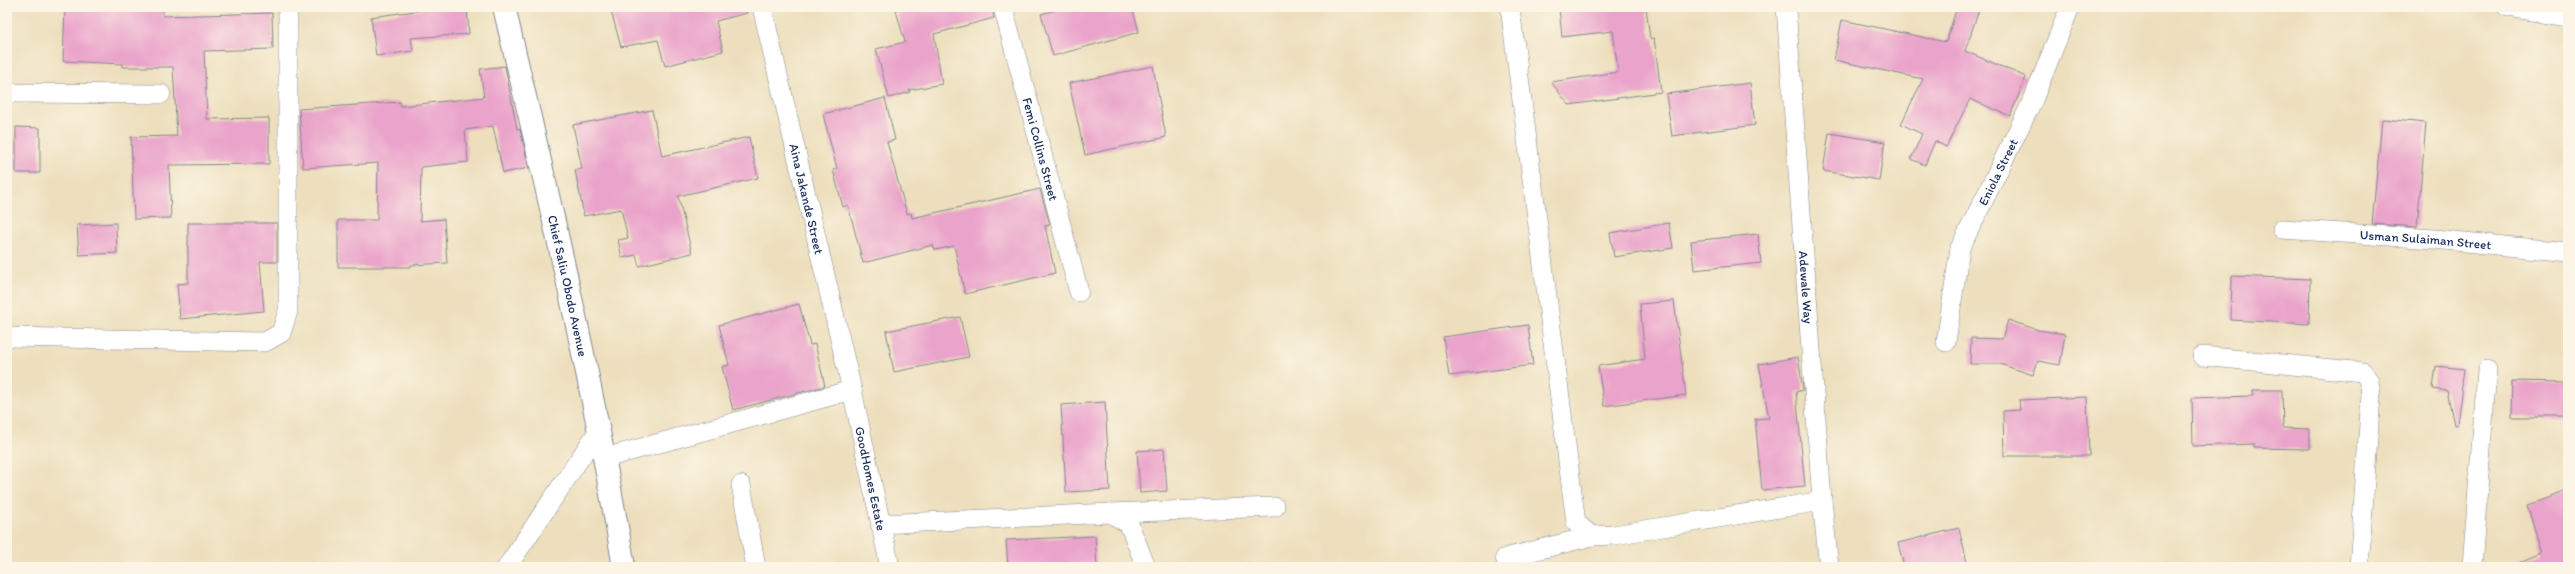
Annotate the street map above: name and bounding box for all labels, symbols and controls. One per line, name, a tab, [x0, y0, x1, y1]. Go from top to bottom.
street label: Femi Collins Street	[1020, 96, 1062, 202]
street label: Eniola Street	[1975, 136, 2020, 208]
street label: Aina Jakande Street	[787, 142, 827, 256]
street label: Chief Saliu Obodo Avenue	[545, 213, 591, 358]
street label: Usman Sulaiman Street	[2359, 227, 2492, 252]
street label: Adewale Way	[1796, 250, 1817, 324]
street label: GoodHomes Estate	[853, 425, 889, 532]

